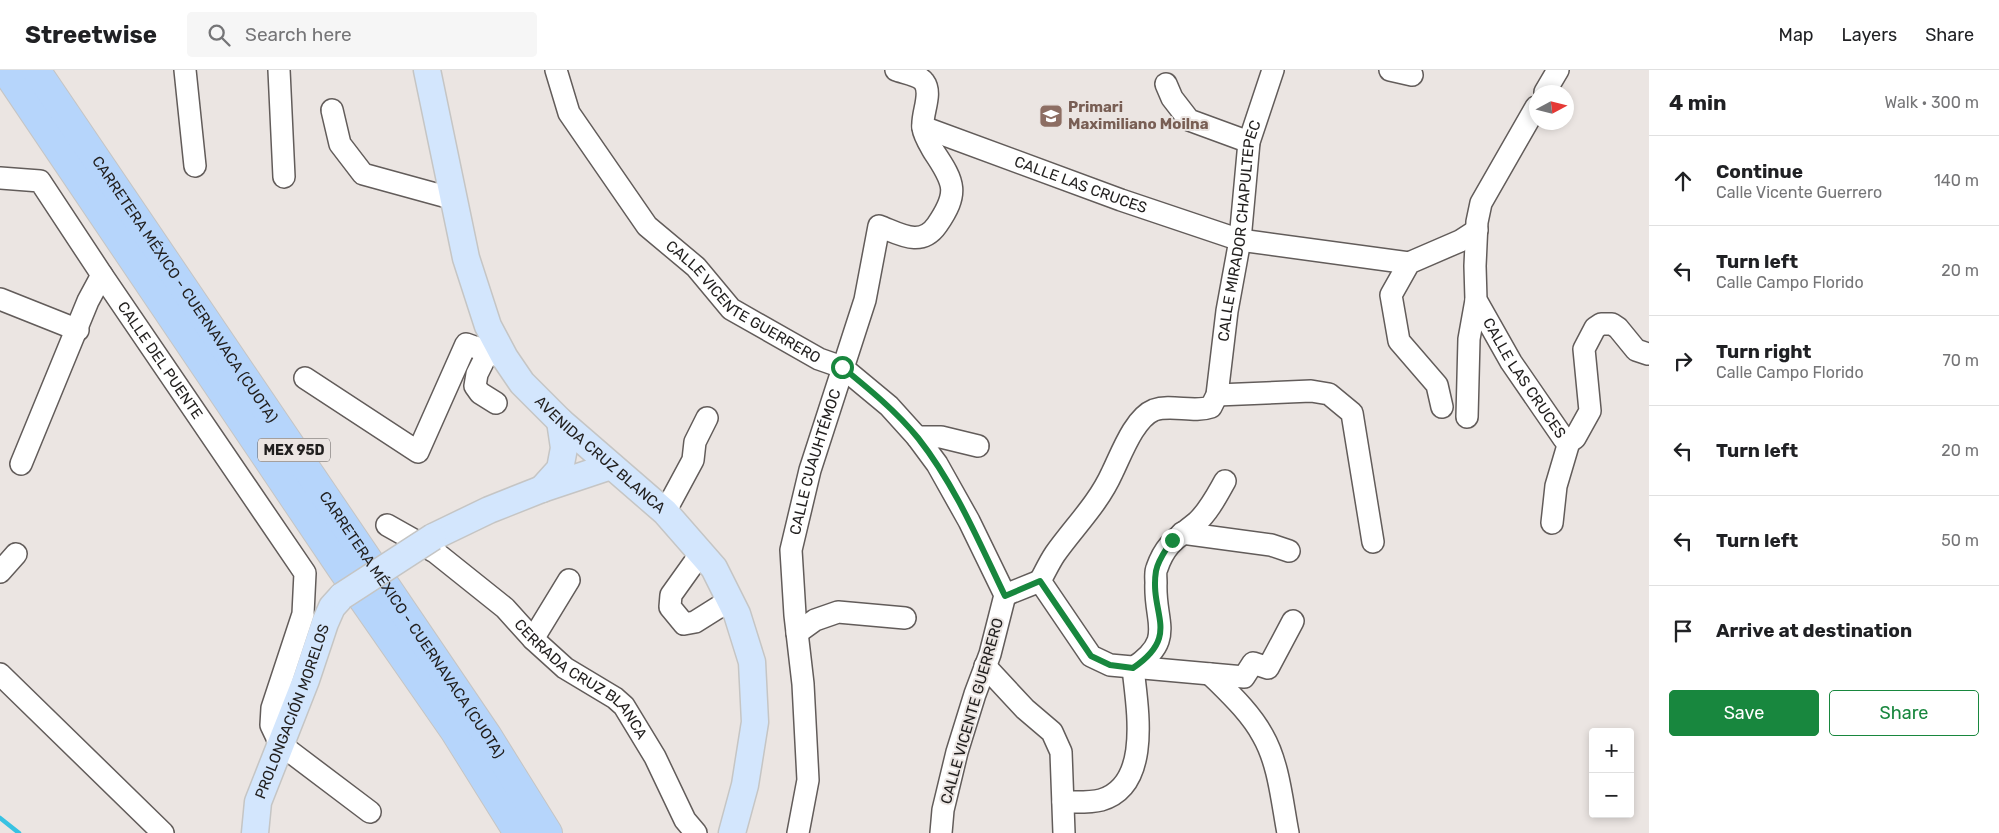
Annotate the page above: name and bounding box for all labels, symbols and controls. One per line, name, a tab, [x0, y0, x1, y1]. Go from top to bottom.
search box	[187, 12, 537, 57]
text: Streetwise	[25, 21, 157, 49]
icon: search	[205, 21, 233, 49]
text: Search here	[245, 23, 352, 46]
text: Map	[1779, 24, 1814, 46]
text: Layers	[1842, 24, 1897, 46]
text: Share	[1925, 24, 1974, 46]
north arrow	[1529, 85, 1574, 130]
text: 4 min	[1669, 90, 1727, 115]
text: Walk · 300 m	[1885, 93, 1979, 112]
place label: Primari Maximiliano Moilna	[1068, 98, 1209, 133]
school or university icon: Primari Maximiliano Moilna	[1038, 103, 1064, 129]
street label: CALLE MIRADOR CHAPULTEPEC	[1214, 118, 1265, 342]
street label: CALLE LAS CRUCES	[1012, 152, 1149, 217]
street label: CARRETERA MÉXICO - CUERNAVACA (CUOTA)	[88, 153, 281, 426]
text: Continue	[1716, 160, 1803, 183]
icon: ahead	[1669, 167, 1697, 195]
text: 140 m	[1934, 171, 1979, 190]
text: Calle Vicente Guerrero	[1716, 183, 1882, 202]
street label: CALLE VICENTE GUERRERO	[662, 237, 824, 367]
text: Turn left	[1716, 250, 1798, 273]
icon: left	[1669, 257, 1697, 285]
text: 20 m	[1941, 261, 1979, 280]
text: Calle Campo Florido	[1716, 273, 1864, 292]
street label: CALLE DEL PUENTE	[114, 298, 207, 423]
street label: CALLE LAS CRUCES	[1479, 315, 1570, 442]
text: Turn right	[1716, 340, 1811, 363]
icon: right	[1669, 347, 1697, 375]
text: 70 m	[1942, 351, 1979, 370]
route start	[831, 356, 854, 379]
text: Calle Campo Florido	[1716, 363, 1864, 382]
street label: CALLE CUAUHTÉMOC	[786, 387, 845, 537]
street label: AVENIDA CRUZ BLANCA	[531, 392, 669, 517]
icon: left	[1669, 437, 1697, 465]
road number: MEX 95D	[258, 438, 330, 462]
text: Turn left	[1716, 439, 1798, 462]
text: 20 m	[1941, 441, 1979, 460]
street label: CARRETERA MÉXICO - CUERNAVACA (CUOTA)	[315, 488, 508, 761]
icon: left	[1669, 527, 1697, 555]
route end	[1161, 529, 1184, 552]
text: Turn left	[1716, 529, 1798, 552]
text: 50 m	[1941, 531, 1979, 550]
street label: CERRADA CRUZ BLANCA	[510, 615, 651, 742]
street label: CALLE VICENTE GUERRERO	[937, 616, 1007, 806]
icon: arrive	[1669, 617, 1697, 645]
text: Arrive at destination	[1716, 619, 1912, 642]
street label: PROLONGACIÓN MORELOS	[251, 622, 333, 802]
button: Save	[1669, 690, 1819, 736]
button: Share	[1829, 690, 1979, 736]
map controls	[1589, 728, 1634, 818]
button: +	[1589, 728, 1634, 773]
button: −	[1589, 773, 1634, 818]

